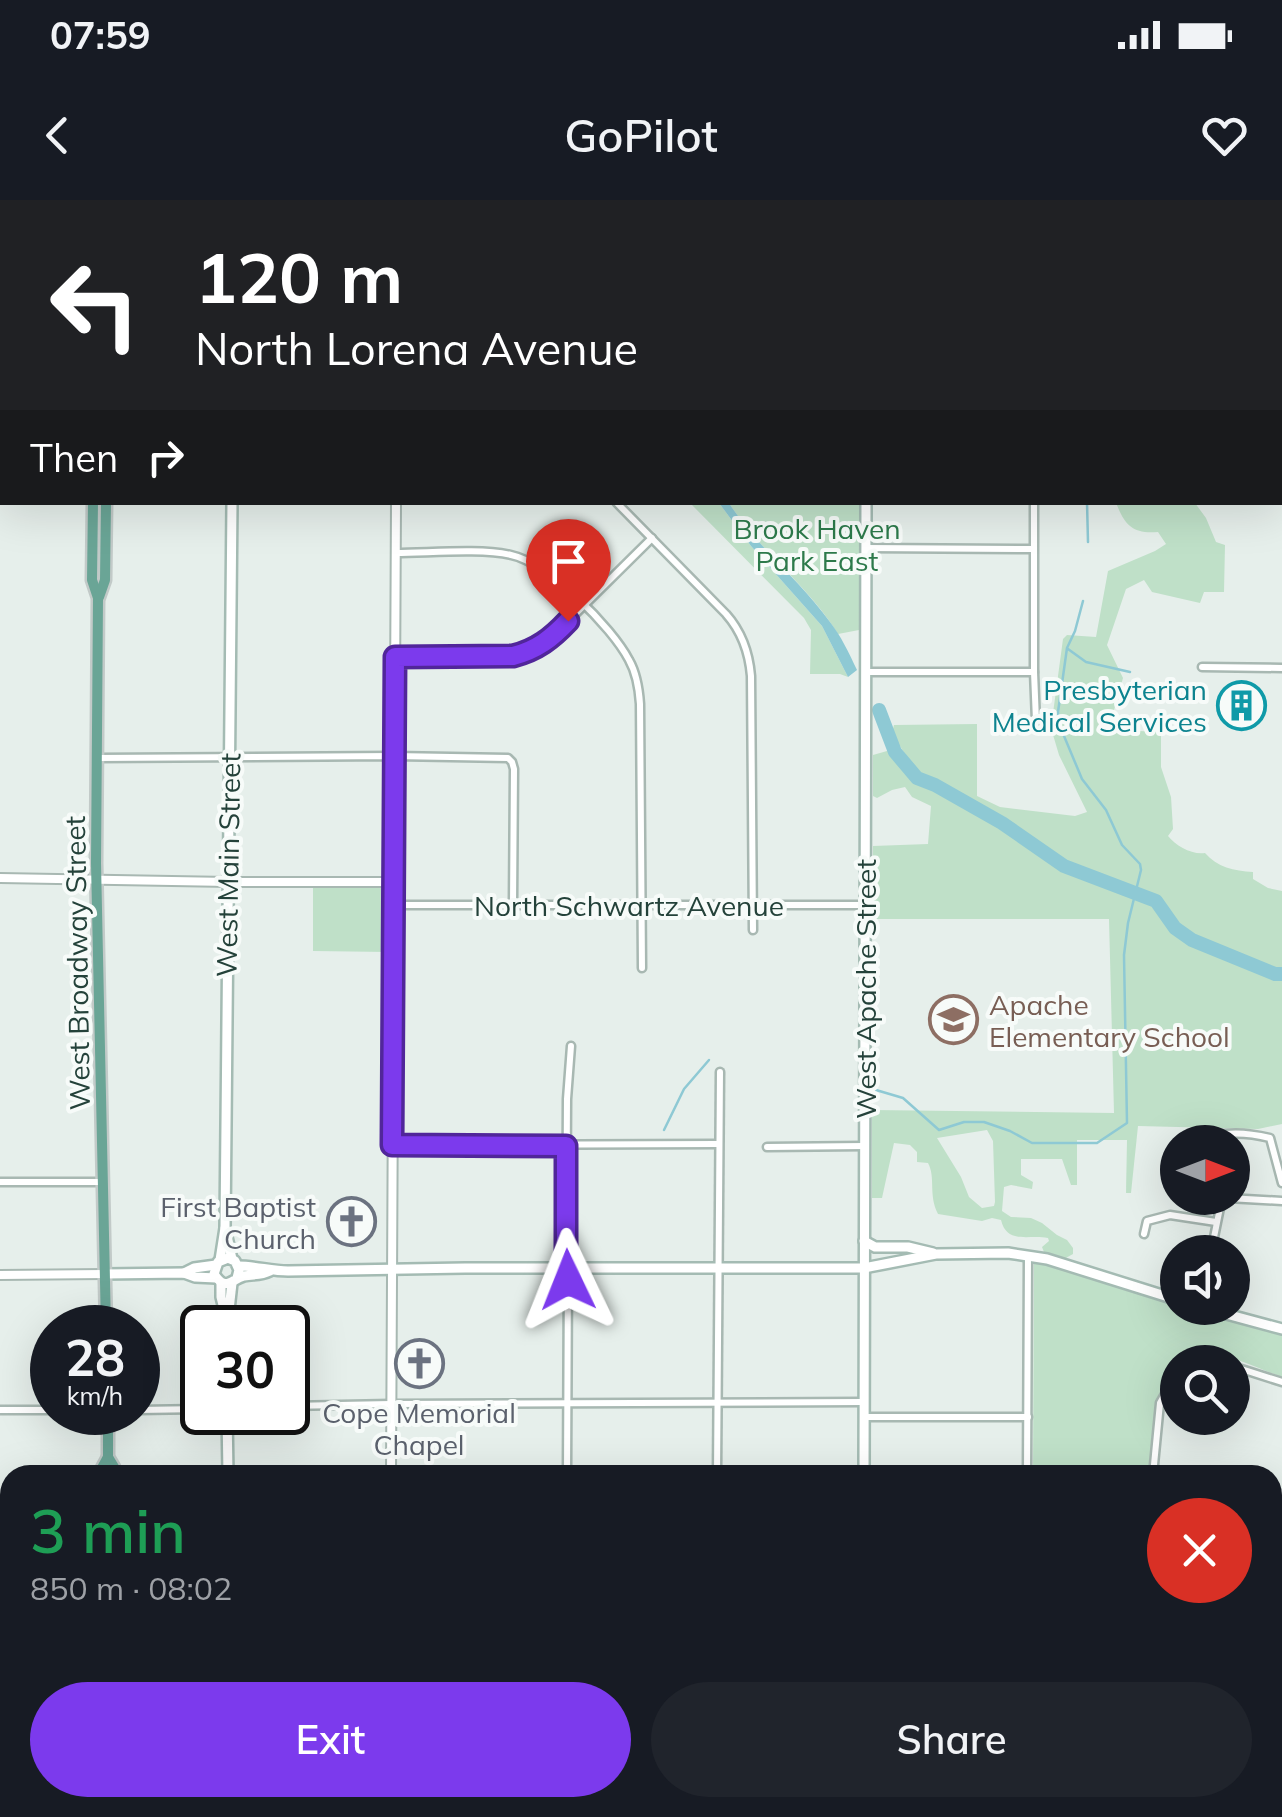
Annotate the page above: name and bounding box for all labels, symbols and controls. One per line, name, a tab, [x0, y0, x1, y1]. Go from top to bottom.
text: 07:59	[50, 11, 151, 59]
text: GoPilot	[564, 107, 718, 163]
icon: back	[30, 108, 85, 163]
icon: heart	[1197, 108, 1252, 163]
text: 120 m	[195, 233, 403, 321]
icon: left	[30, 240, 160, 370]
text: North Lorena Avenue	[195, 320, 638, 376]
icon: right	[138, 430, 193, 485]
text: Then	[30, 434, 118, 482]
park label: Brook Haven Park East	[733, 511, 901, 578]
pin	[526, 519, 611, 622]
icon: arrive	[541, 534, 596, 589]
place label: Presbyterian Medical Services	[992, 672, 1207, 739]
building icon: Presbyterian Medical Services	[1216, 679, 1268, 731]
street label: West Main Street	[209, 752, 247, 977]
street label: West Broadway Street	[57, 815, 97, 1111]
street label: West Apache Street	[848, 859, 883, 1119]
street label: North Schwartz Avenue	[474, 888, 784, 923]
place label: Apache Elementary School	[989, 987, 1230, 1054]
school or university icon: Apache Elementary School	[928, 994, 980, 1046]
north arrow	[1160, 1125, 1250, 1215]
map controls	[1160, 1125, 1250, 1435]
place label: First Baptist Church	[160, 1189, 316, 1256]
church icon: First Baptist Church	[325, 1196, 377, 1248]
position arrow	[516, 1228, 620, 1332]
button: sound	[1160, 1235, 1250, 1325]
speed limit sign: 30	[180, 1305, 310, 1435]
text: 28	[65, 1326, 125, 1389]
church icon: Cope Memorial Chapel	[393, 1338, 445, 1390]
button: search	[1160, 1345, 1250, 1435]
text: km/h	[67, 1380, 123, 1411]
place label: Cope Memorial Chapel	[322, 1395, 516, 1462]
text: 3 min	[30, 1493, 186, 1568]
button: close	[1147, 1498, 1252, 1603]
text: 850 m · 08:02	[30, 1568, 232, 1608]
button: Exit	[30, 1682, 631, 1797]
button: Share	[651, 1682, 1252, 1797]

